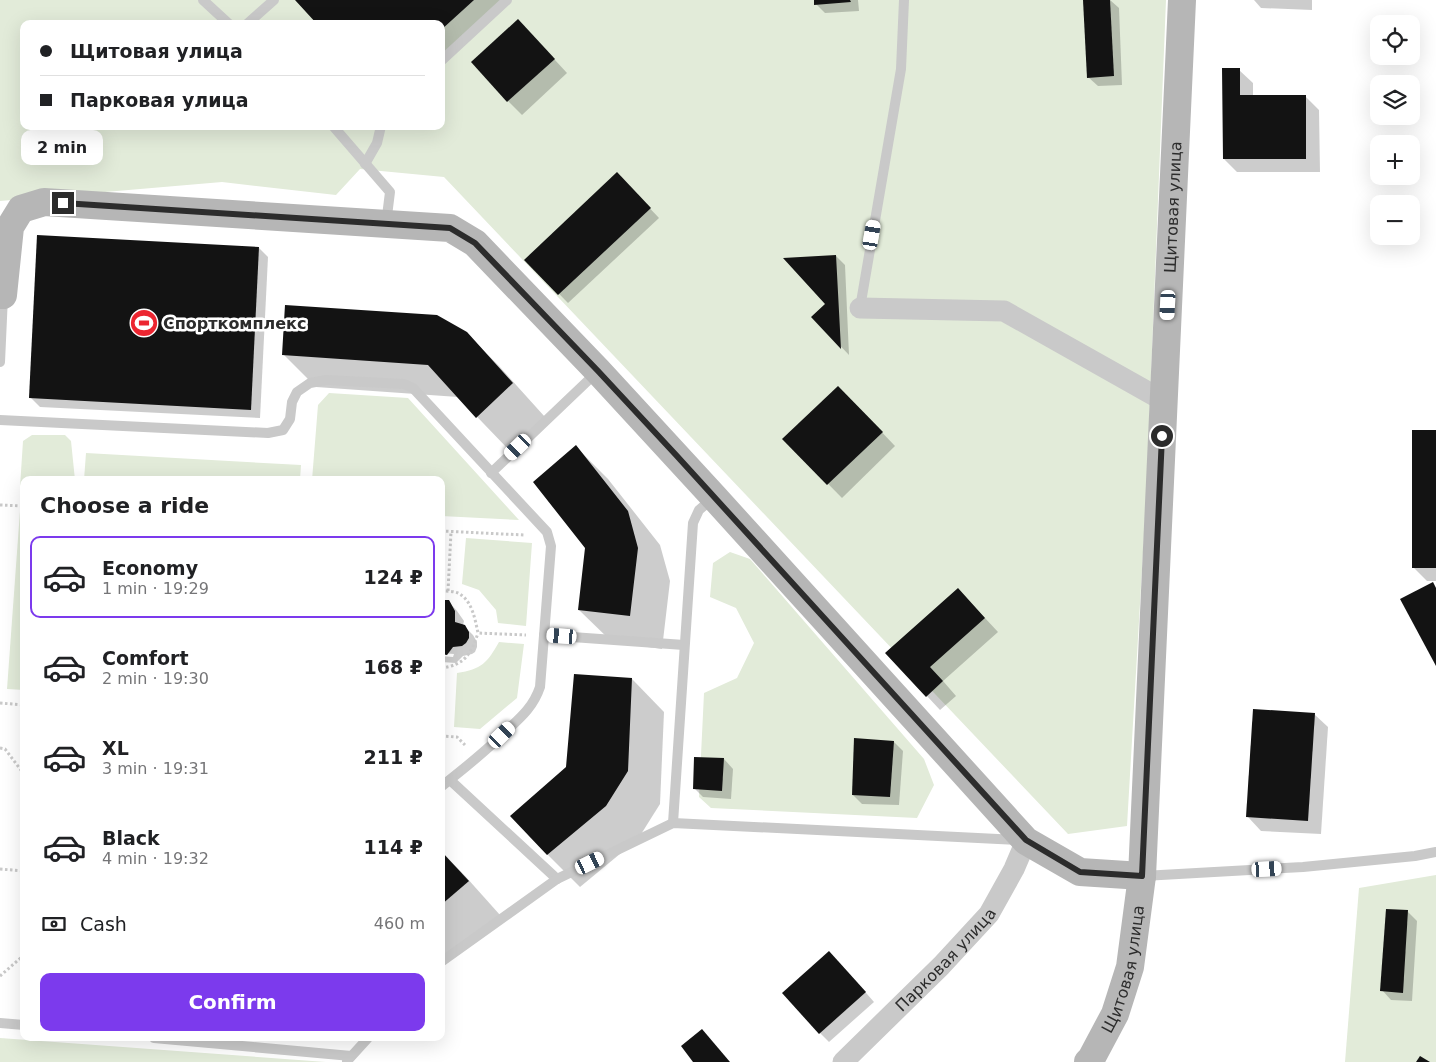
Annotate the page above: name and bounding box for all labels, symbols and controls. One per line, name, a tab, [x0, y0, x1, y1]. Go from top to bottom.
map controls	[1370, 15, 1420, 245]
button: locate	[1370, 15, 1420, 65]
text: Щитовая улица	[70, 40, 243, 62]
button: layers	[1370, 75, 1420, 125]
text: Парковая улица	[70, 89, 248, 111]
callout: 2 min	[22, 130, 104, 166]
button: +	[1370, 135, 1420, 185]
text: 2 min	[37, 138, 87, 157]
street label: Щитовая улица	[1161, 141, 1186, 273]
route end	[52, 192, 74, 214]
button: −	[1370, 195, 1420, 245]
car	[862, 219, 881, 251]
car	[1159, 290, 1176, 320]
sports icon: Спорткомплекс	[129, 308, 159, 338]
place label: Спорткомплекс	[163, 314, 306, 333]
route start	[1151, 425, 1173, 447]
car	[501, 431, 534, 463]
text: Choose a ride	[40, 493, 209, 518]
icon: car	[42, 555, 87, 600]
text: Economy	[102, 557, 198, 579]
text: 124 ₽	[364, 566, 423, 588]
text: 1 min · 19:29	[102, 579, 209, 598]
car	[546, 627, 577, 645]
icon: car	[42, 645, 87, 690]
text: Comfort	[102, 647, 189, 669]
text: 168 ₽	[364, 656, 423, 678]
text: 2 min · 19:30	[102, 669, 209, 688]
car	[485, 719, 518, 751]
icon: car	[42, 735, 87, 780]
text: XL	[102, 737, 129, 759]
text: 211 ₽	[364, 746, 423, 768]
text: 3 min · 19:31	[102, 759, 209, 778]
icon: car	[42, 825, 87, 870]
text: Black	[102, 827, 160, 849]
text: 114 ₽	[364, 836, 423, 858]
text: 4 min · 19:32	[102, 849, 209, 868]
car	[573, 850, 606, 876]
car	[1251, 861, 1282, 877]
street label: Щитовая улица	[1098, 904, 1148, 1036]
street label: Парковая улица	[892, 905, 1000, 1015]
icon: cash	[40, 910, 68, 938]
text: Cash	[80, 913, 127, 935]
text: 460 m	[374, 914, 425, 933]
button: Confirm	[40, 973, 425, 1031]

